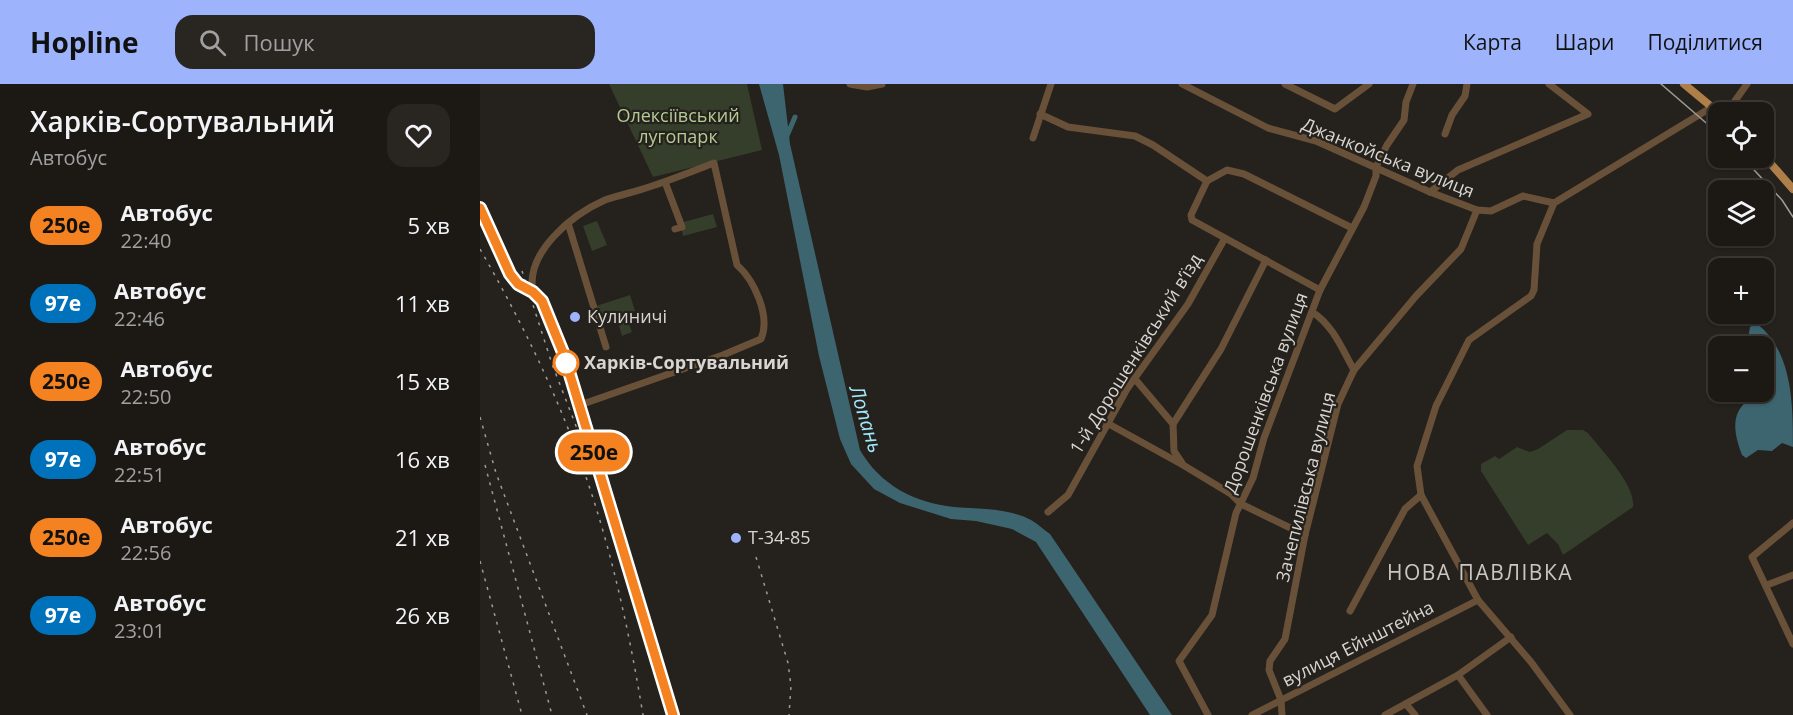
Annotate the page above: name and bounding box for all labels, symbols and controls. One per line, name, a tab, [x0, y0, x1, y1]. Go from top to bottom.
search box	[175, 15, 595, 69]
text: Hopline	[30, 23, 139, 61]
icon: search	[196, 26, 229, 59]
text: Пошук	[244, 27, 315, 57]
text: Карта	[1463, 28, 1522, 56]
text: Шари	[1555, 28, 1614, 56]
text: Поділитися	[1647, 28, 1763, 56]
text: Харків-Сортувальний	[30, 102, 335, 140]
map controls	[1708, 102, 1774, 402]
button: locate	[1708, 102, 1774, 168]
park label: Олексіївський лугопарк	[616, 103, 740, 148]
button: heart	[387, 104, 450, 167]
street label: Джанкойська вулиця	[1299, 111, 1478, 203]
text: Автобус	[30, 144, 107, 171]
button: layers	[1708, 180, 1774, 246]
text: Автобус	[120, 197, 213, 227]
text: 5 хв	[408, 210, 450, 240]
text: 250е	[42, 211, 90, 239]
text: 22:40	[120, 227, 171, 254]
street label: 1-й Дорошенківський в’їзд	[1064, 249, 1207, 458]
button: +	[1708, 258, 1774, 324]
text: Автобус	[114, 275, 206, 305]
text: 11 хв	[395, 288, 450, 318]
text: 97е	[45, 289, 81, 317]
street label: Дорошенківська вулиця	[1217, 289, 1313, 496]
place label: Кулиничі	[587, 304, 667, 328]
text: 22:46	[114, 305, 165, 332]
marker: Кулиничі	[568, 310, 582, 324]
button: −	[1708, 336, 1774, 402]
marker: Харків-Сортувальний	[553, 350, 579, 376]
place label: Харків-Сортувальний	[584, 350, 789, 374]
text: Автобус	[120, 353, 213, 383]
text: 15 хв	[395, 366, 450, 396]
text: 250е	[42, 367, 90, 395]
water label: Лопань	[843, 381, 890, 456]
text: 22:50	[120, 383, 171, 410]
street label: Зачепилівська вулиця	[1270, 389, 1340, 584]
text: Автобус	[114, 431, 206, 461]
line badge: 250е	[552, 432, 636, 472]
text: 250е	[570, 438, 618, 466]
text: 16 хв	[395, 444, 450, 474]
text: 97е	[45, 445, 81, 473]
text: 22:51	[114, 461, 165, 488]
text: Автобус	[120, 509, 213, 539]
text: 21 хв	[395, 522, 450, 552]
text: 250е	[42, 523, 90, 551]
place label: Т-34-85	[748, 525, 811, 549]
marker: Т-34-85	[729, 531, 743, 545]
text: 22:56	[120, 539, 171, 566]
district label: НОВА ПАВЛІВКА	[1387, 558, 1573, 586]
text: Автобус	[114, 587, 206, 617]
street label: вулиця Ейнштейна	[1278, 594, 1438, 692]
text: 26 хв	[395, 600, 450, 630]
text: 97е	[45, 601, 81, 629]
text: 23:01	[114, 617, 165, 644]

